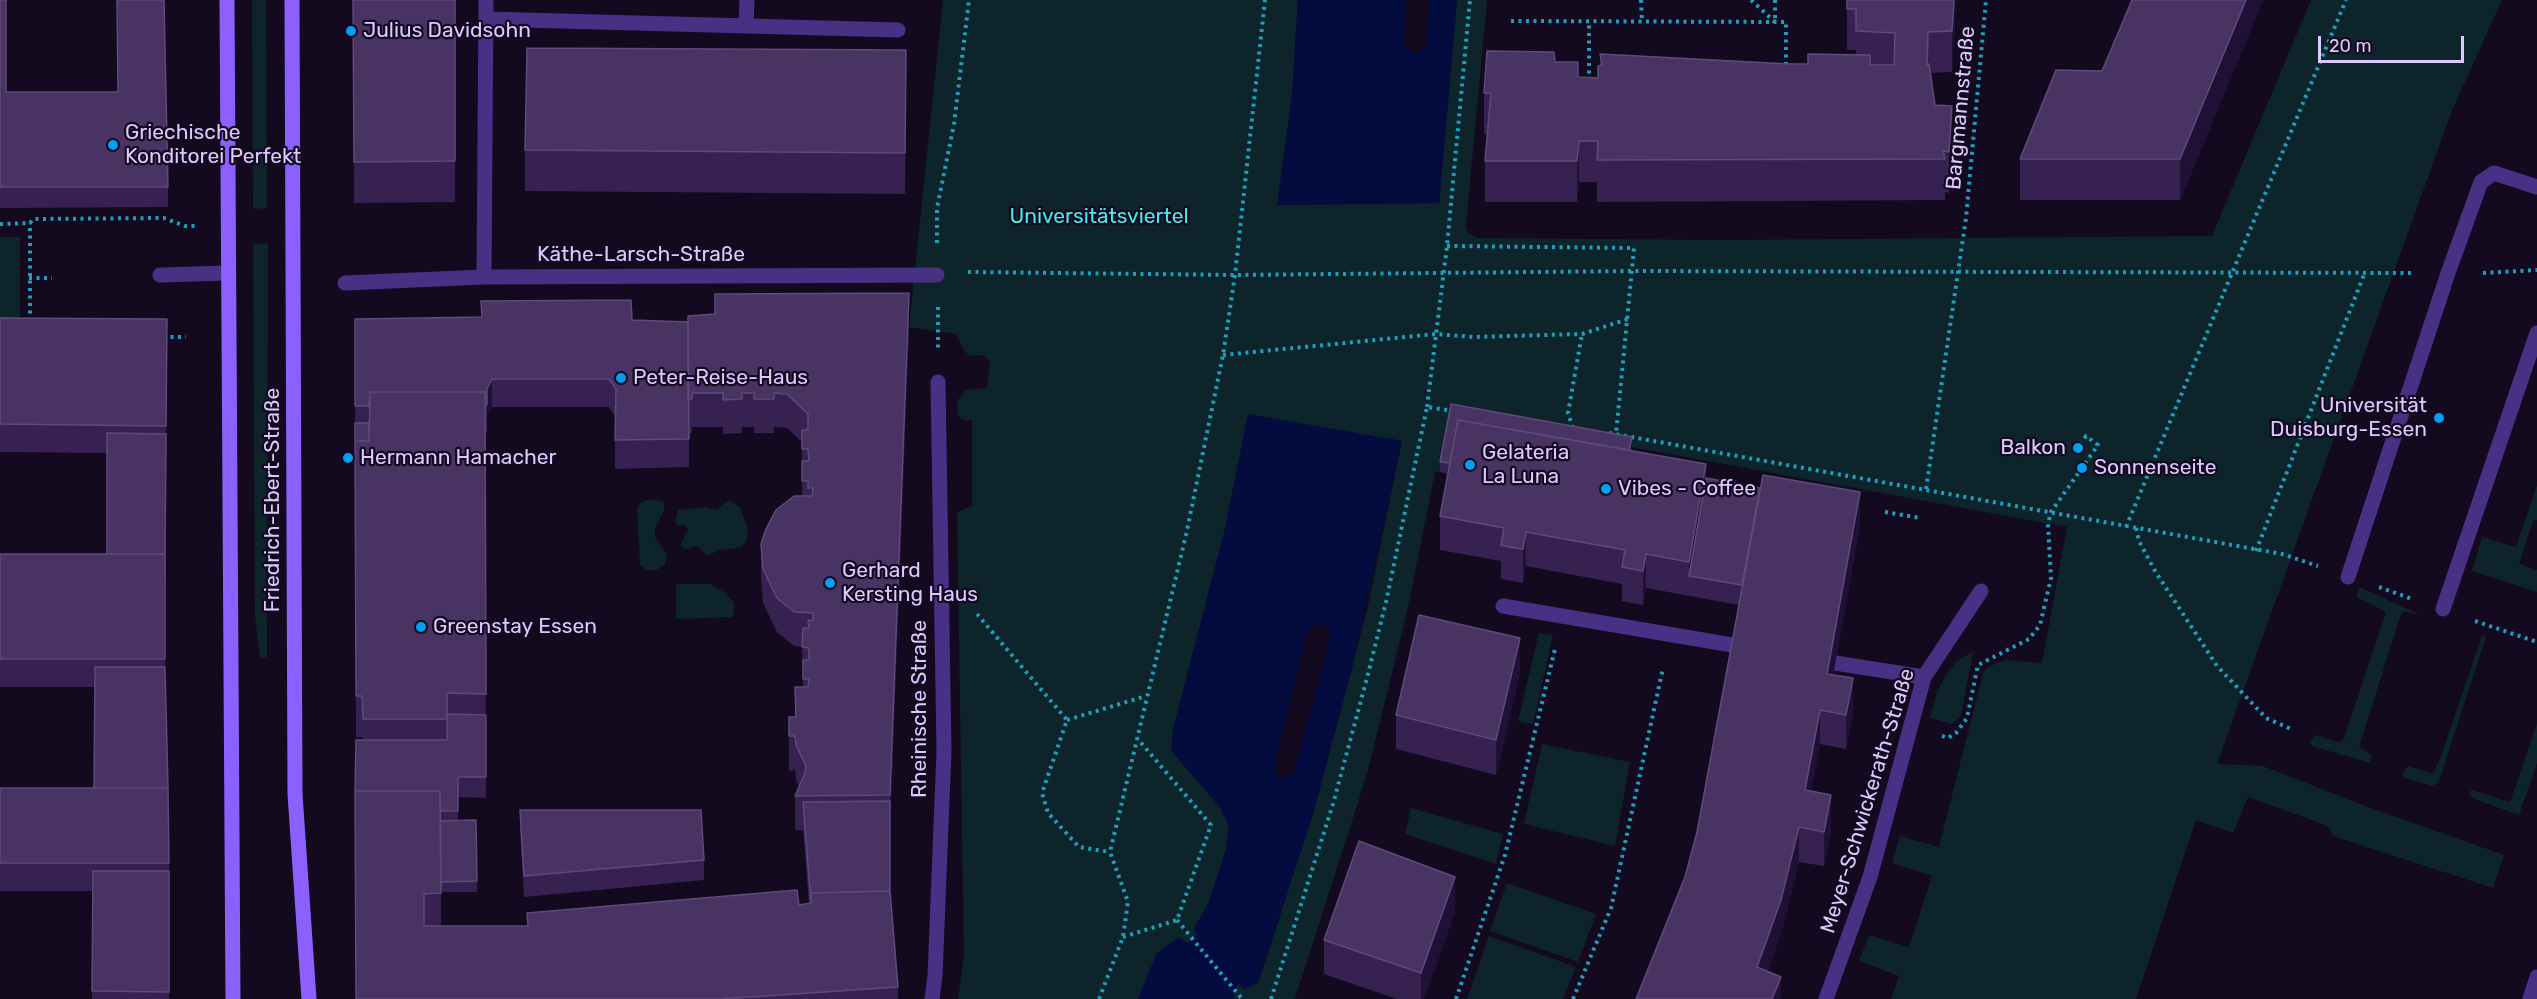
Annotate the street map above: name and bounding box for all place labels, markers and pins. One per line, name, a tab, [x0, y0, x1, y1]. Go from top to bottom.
place label: Julius Davidsohn	[363, 18, 531, 44]
marker: Julius Davidsohn	[344, 24, 358, 38]
place label: Griechische Konditorei Perfekt	[125, 120, 301, 170]
marker: Griechische Konditorei Perfekt	[106, 138, 120, 152]
place label: Peter-Reise-Haus	[633, 365, 808, 391]
marker: Peter-Reise-Haus	[614, 371, 628, 385]
place label: Universität Duisburg-Essen	[2270, 393, 2427, 443]
marker: Universität Duisburg-Essen	[2432, 411, 2446, 425]
place label: Balkon	[2000, 435, 2066, 461]
place label: Gelateria La Luna	[1482, 440, 1569, 490]
marker: Balkon	[2071, 441, 2085, 455]
place label: Hermann Hamacher	[360, 445, 557, 471]
marker: Hermann Hamacher	[341, 451, 355, 465]
place label: Sonnenseite	[2094, 455, 2217, 481]
marker: Gelateria La Luna	[1463, 458, 1477, 472]
marker: Sonnenseite	[2075, 461, 2089, 475]
place label: Vibes - Coffee	[1618, 476, 1756, 502]
marker: Vibes - Coffee	[1599, 482, 1613, 496]
place label: Gerhard Kersting Haus	[842, 558, 978, 608]
marker: Gerhard Kersting Haus	[823, 576, 837, 590]
place label: Greenstay Essen	[433, 614, 597, 640]
marker: Greenstay Essen	[414, 620, 428, 634]

